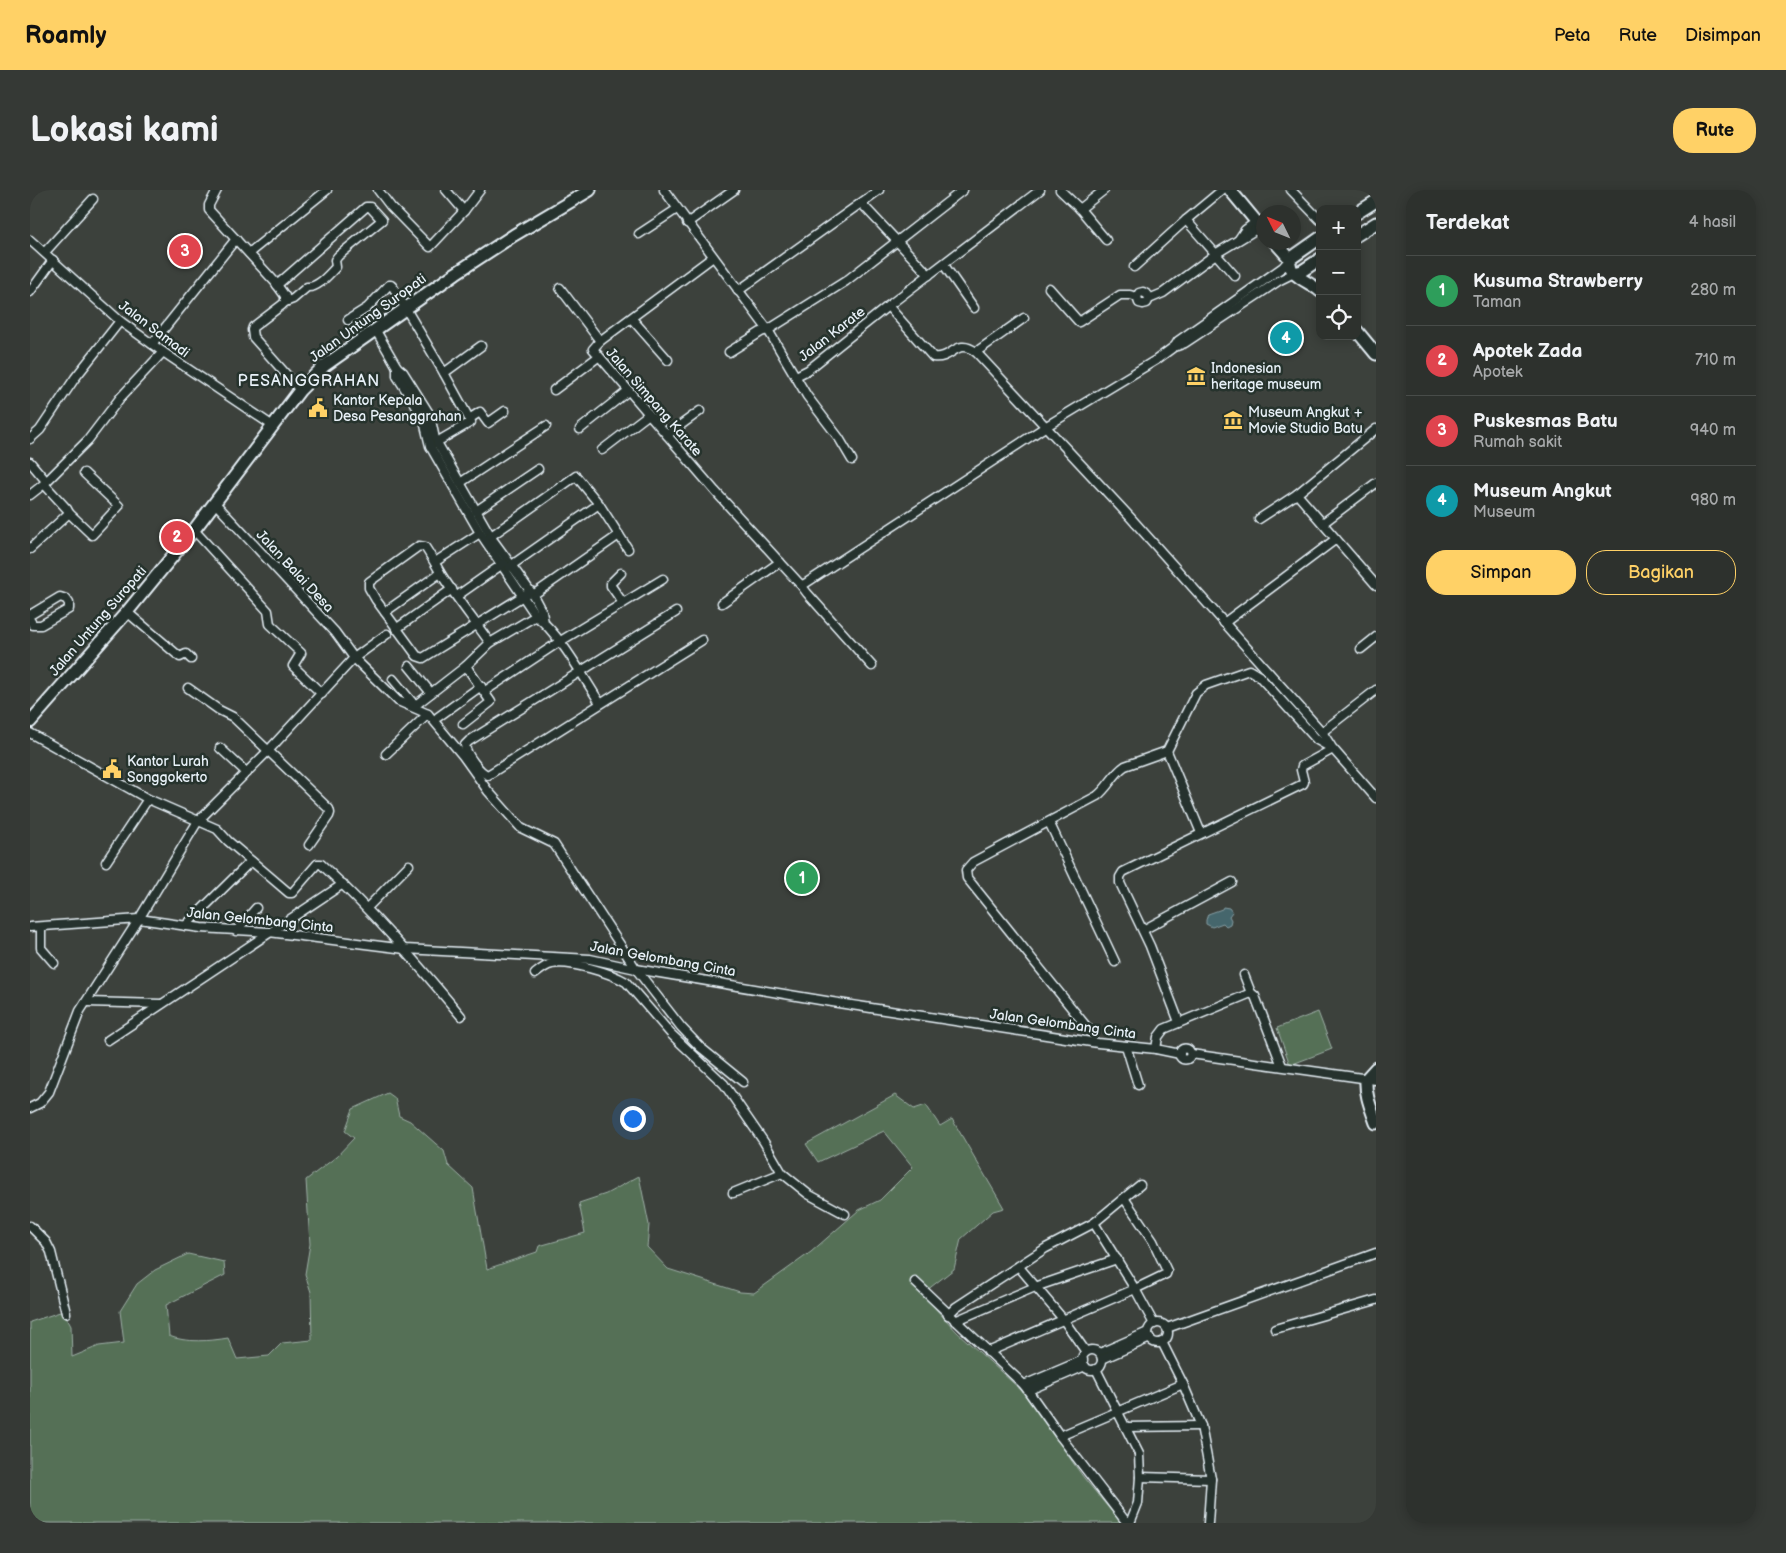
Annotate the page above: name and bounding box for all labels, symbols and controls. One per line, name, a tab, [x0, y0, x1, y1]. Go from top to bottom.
text: Roamly	[25, 21, 106, 50]
text: Peta	[1554, 25, 1590, 46]
text: Rute	[1618, 25, 1657, 46]
text: Disimpan	[1685, 25, 1761, 46]
button: Rute	[1673, 108, 1756, 153]
text: Lokasi kami	[30, 109, 219, 152]
north arrow	[1256, 205, 1301, 250]
map controls	[1316, 205, 1361, 340]
button: +	[1316, 205, 1361, 250]
text: Terdekat	[1426, 210, 1510, 235]
text: 4 hasil	[1689, 213, 1736, 232]
pin: 3	[169, 232, 201, 270]
button: −	[1316, 250, 1361, 295]
street label: Jalan Untung Suropati	[306, 270, 430, 366]
text: Kusuma Strawberry	[1473, 270, 1643, 293]
text: 1	[1439, 281, 1445, 300]
text: 280 m	[1690, 281, 1736, 300]
text: Taman	[1473, 293, 1521, 312]
button: locate	[1316, 295, 1361, 340]
street label: Jalan Samadi	[115, 297, 193, 361]
street label: Jalan Karate	[796, 303, 868, 365]
pin: 4	[1270, 319, 1302, 357]
text: Apotek Zada	[1473, 340, 1582, 363]
street label: Jalan Simpang Karate	[602, 344, 706, 460]
text: 2	[1437, 351, 1447, 370]
text: 710 m	[1695, 351, 1736, 370]
place label: Indonesian heritage museum	[1211, 360, 1321, 393]
text: Apotek	[1473, 363, 1523, 382]
museum icon: Indonesian heritage museum	[1185, 365, 1207, 387]
district label: PESANGGRAHAN	[238, 372, 380, 391]
place label: Kantor Kepala Desa Pesanggrahan	[333, 392, 462, 425]
public building icon: Kantor Kepala Desa Pesanggrahan	[307, 397, 329, 419]
place label: Museum Angkut + Movie Studio Batu	[1248, 404, 1363, 437]
museum icon: Museum Angkut + Movie Studio Batu	[1222, 409, 1244, 431]
text: Puskesmas Batu	[1473, 410, 1618, 433]
text: 3	[1437, 421, 1447, 440]
text: 940 m	[1690, 421, 1736, 440]
text: Rumah sakit	[1473, 433, 1562, 452]
text: Museum Angkut	[1473, 480, 1612, 503]
text: 4	[1437, 491, 1447, 510]
text: 980 m	[1690, 491, 1736, 510]
text: Museum	[1473, 503, 1535, 522]
pin: 2	[161, 518, 193, 556]
street label: Jalan Balai Desa	[253, 526, 338, 616]
button: Simpan	[1426, 550, 1576, 595]
button: Bagikan	[1586, 550, 1736, 595]
street label: Jalan Untung Suropati	[46, 563, 150, 679]
place label: Kantor Lurah Songgokerto	[127, 753, 209, 786]
public building icon: Kantor Lurah Songgokerto	[101, 758, 123, 780]
pin: 1	[786, 859, 818, 897]
street label: Jalan Gelombang Cinta	[186, 904, 334, 936]
street label: Jalan Gelombang Cinta	[589, 938, 737, 980]
street label: Jalan Gelombang Cinta	[989, 1005, 1137, 1043]
your location	[620, 1106, 646, 1132]

